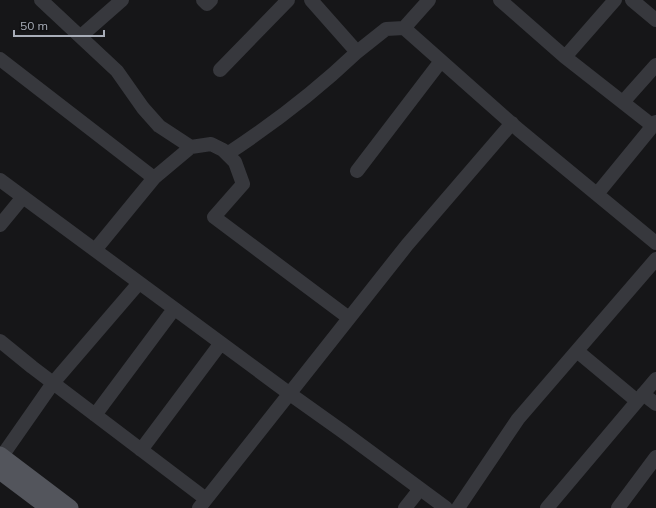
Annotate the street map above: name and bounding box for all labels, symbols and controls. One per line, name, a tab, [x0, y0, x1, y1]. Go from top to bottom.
scale bar	[14, 12, 104, 38]
text: 50 m	[20, 18, 48, 33]

